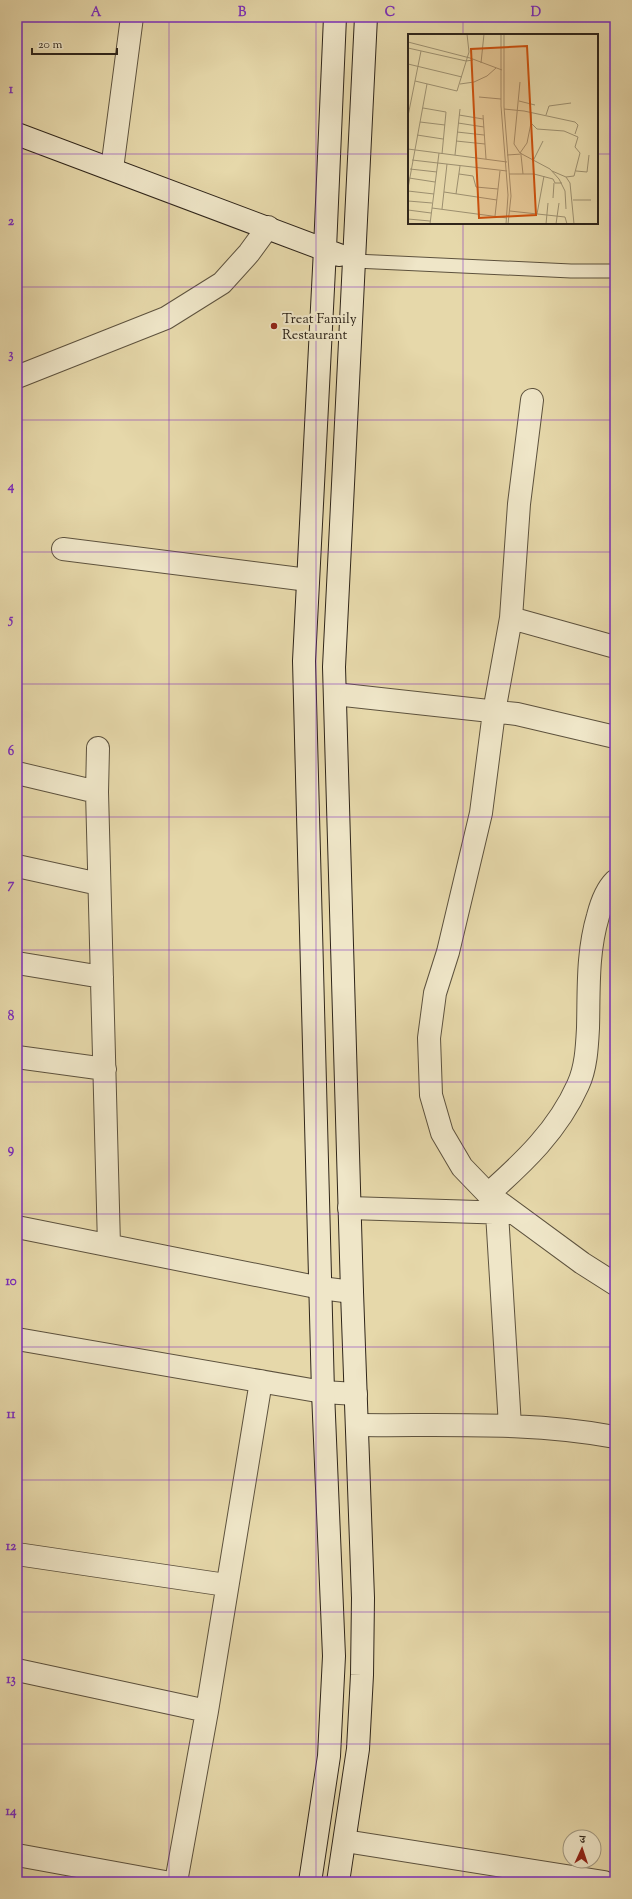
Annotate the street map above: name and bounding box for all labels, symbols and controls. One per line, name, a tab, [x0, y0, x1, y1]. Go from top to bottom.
text: A	[91, 4, 102, 22]
text: B	[238, 4, 247, 22]
text: C	[385, 4, 395, 22]
text: D	[531, 4, 541, 22]
scale bar	[32, 30, 117, 56]
inset map	[408, 34, 598, 224]
text: 20 m	[38, 36, 63, 54]
text: 1	[9, 81, 14, 99]
text: 2	[8, 213, 15, 231]
place label: Treat Family Restaurant	[282, 310, 357, 346]
marker: Treat Family Restaurant	[269, 321, 279, 331]
text: 3	[8, 346, 14, 364]
text: 4	[7, 478, 15, 496]
text: 5	[8, 611, 14, 629]
text: 6	[8, 743, 15, 761]
text: 7	[8, 876, 15, 894]
text: 8	[8, 1008, 15, 1026]
text: 9	[8, 1141, 15, 1159]
text: 10	[5, 1273, 17, 1291]
text: 11	[7, 1406, 16, 1424]
text: 12	[6, 1538, 17, 1556]
text: 13	[6, 1671, 16, 1689]
text: 14	[6, 1803, 17, 1821]
north arrow	[562, 1829, 602, 1869]
text: उ	[578, 1832, 587, 1848]

